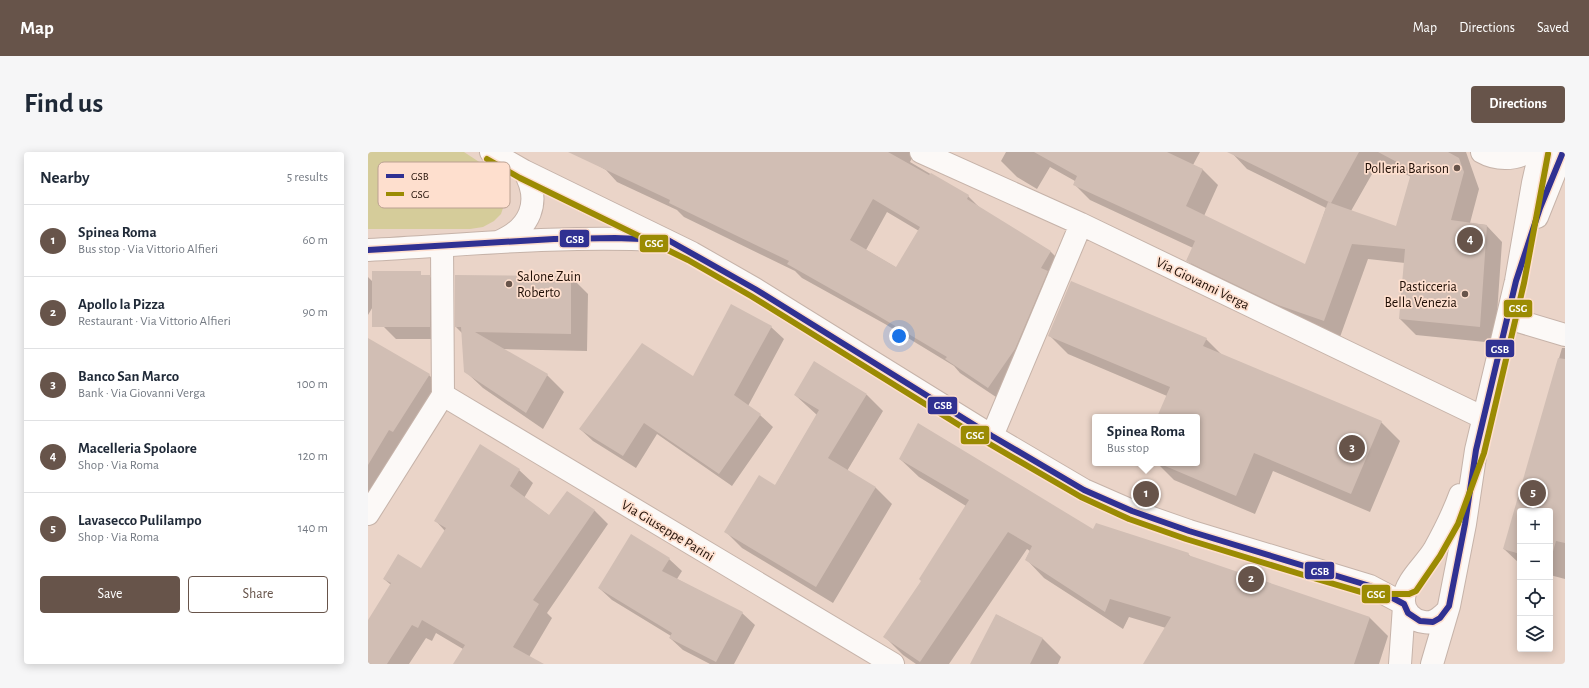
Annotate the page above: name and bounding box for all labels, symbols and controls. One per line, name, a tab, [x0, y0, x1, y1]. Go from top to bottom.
text: Map	[20, 19, 54, 38]
text: Map	[1413, 21, 1437, 35]
text: Directions	[1459, 21, 1515, 35]
text: Saved	[1537, 21, 1569, 35]
button: Directions	[1471, 86, 1565, 123]
text: Find us	[24, 90, 103, 118]
legend	[378, 162, 510, 208]
place label: Polleria Barison	[1364, 162, 1449, 176]
marker: Polleria Barison	[1452, 163, 1462, 173]
text: Nearby	[40, 169, 90, 186]
text: 5 results	[287, 171, 328, 184]
text: GSB	[411, 171, 429, 182]
text: GSG	[411, 189, 429, 200]
text: Spinea Roma	[78, 225, 157, 240]
pin: 4	[1457, 225, 1483, 255]
line badge: GSB	[559, 229, 590, 248]
text: 1	[51, 234, 55, 247]
text: 60 m	[302, 234, 328, 247]
text: GSB	[566, 234, 585, 245]
line badge: GSG	[639, 234, 669, 253]
text: GSG	[645, 238, 664, 249]
text: Bus stop · Via Vittorio Alfieri	[78, 243, 218, 256]
street label: Via Giovanni Verga	[1154, 255, 1252, 313]
place label: Salone Zuin Roberto	[517, 270, 581, 300]
marker: Salone Zuin Roberto	[504, 279, 514, 289]
place label: Pasticceria Bella Venezia	[1384, 280, 1458, 310]
marker: Pasticceria Bella Venezia	[1460, 289, 1470, 299]
text: Apollo la Pizza	[78, 297, 165, 312]
line badge: GSG	[1503, 299, 1533, 318]
text: GSG	[1509, 303, 1528, 314]
text: 2	[50, 306, 56, 319]
text: 90 m	[302, 306, 328, 319]
text: Restaurant · Via Vittorio Alfieri	[78, 315, 231, 328]
your location	[889, 326, 909, 346]
line badge: GSB	[1485, 339, 1515, 358]
text: GSB	[1491, 344, 1510, 355]
text: Banco San Marco	[78, 369, 179, 384]
text: 3	[50, 378, 56, 391]
text: 100 m	[297, 378, 328, 391]
text: Bank · Via Giovanni Verga	[78, 387, 205, 400]
line badge: GSB	[927, 396, 958, 415]
text: GSB	[934, 400, 953, 411]
popup	[1092, 414, 1200, 466]
text: Spinea Roma	[1107, 424, 1185, 439]
line badge: GSG	[960, 425, 990, 445]
text: GSG	[966, 430, 985, 441]
pin: 3	[1339, 433, 1365, 463]
text: Macelleria Spolaore	[78, 441, 197, 456]
text: Bus stop	[1107, 442, 1149, 455]
text: 4	[50, 450, 56, 463]
text: 120 m	[298, 450, 328, 463]
text: Shop · Via Roma	[78, 459, 159, 472]
pin: 5	[1520, 478, 1546, 508]
pin: 1	[1133, 479, 1159, 509]
street label: Via Giuseppe Parini	[619, 498, 716, 564]
map controls	[1517, 508, 1553, 652]
button: +	[1517, 508, 1553, 544]
text: Lavasecco Pulilampo	[78, 513, 202, 528]
text: 5	[50, 522, 56, 535]
text: 140 m	[298, 522, 328, 535]
text: Shop · Via Roma	[78, 531, 159, 544]
button: −	[1517, 544, 1553, 580]
line badge: GSB	[1304, 561, 1335, 580]
pin: 2	[1238, 564, 1264, 594]
text: GSB	[1311, 566, 1330, 577]
button: Save	[40, 576, 180, 613]
button: Share	[188, 576, 328, 613]
button: locate	[1517, 580, 1553, 616]
line badge: GSG	[1361, 584, 1391, 604]
text: GSG	[1367, 589, 1386, 600]
button: layers	[1517, 616, 1553, 652]

